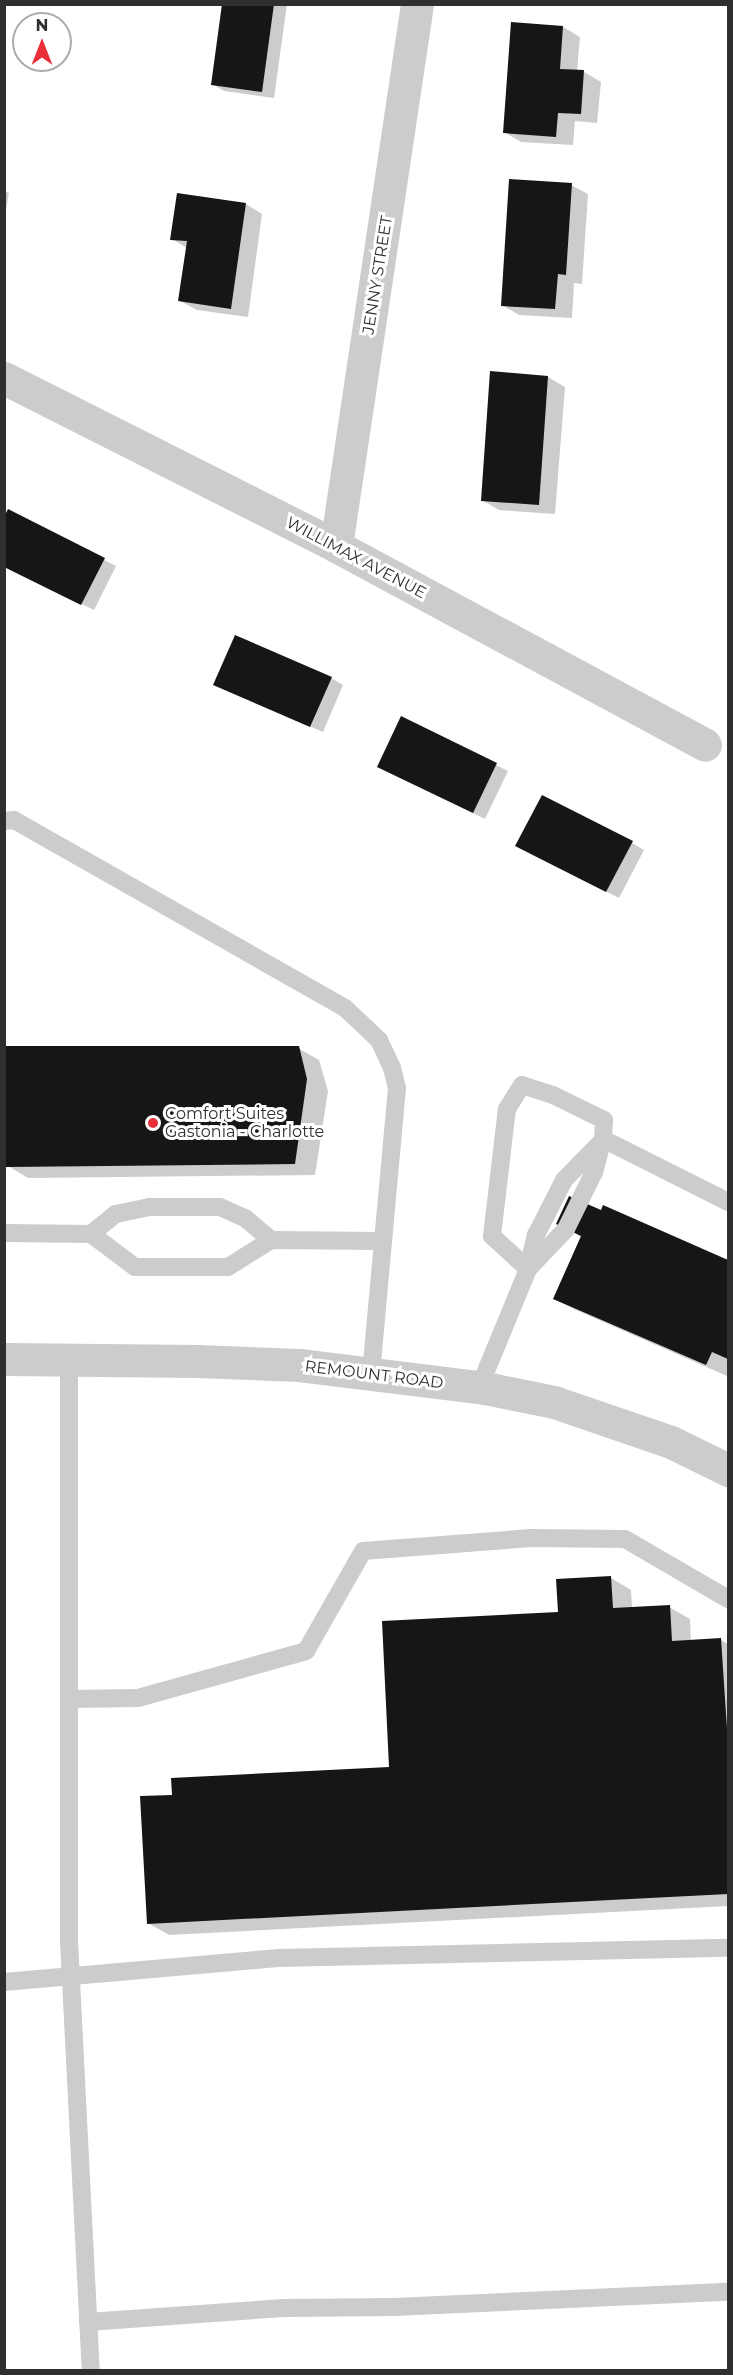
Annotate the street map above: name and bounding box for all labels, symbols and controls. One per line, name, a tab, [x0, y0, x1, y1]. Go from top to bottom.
north arrow	[12, 12, 72, 72]
text: N	[36, 16, 48, 35]
street label: JENNY STREET	[359, 214, 397, 336]
street label: WILLIMAX AVENUE	[283, 513, 429, 603]
place label: Comfort Suites Gastonia - Charlotte	[165, 1104, 324, 1142]
marker: Comfort Suites Gastonia - Charlotte	[146, 1116, 160, 1130]
street label: REMOUNT ROAD	[304, 1357, 444, 1393]

